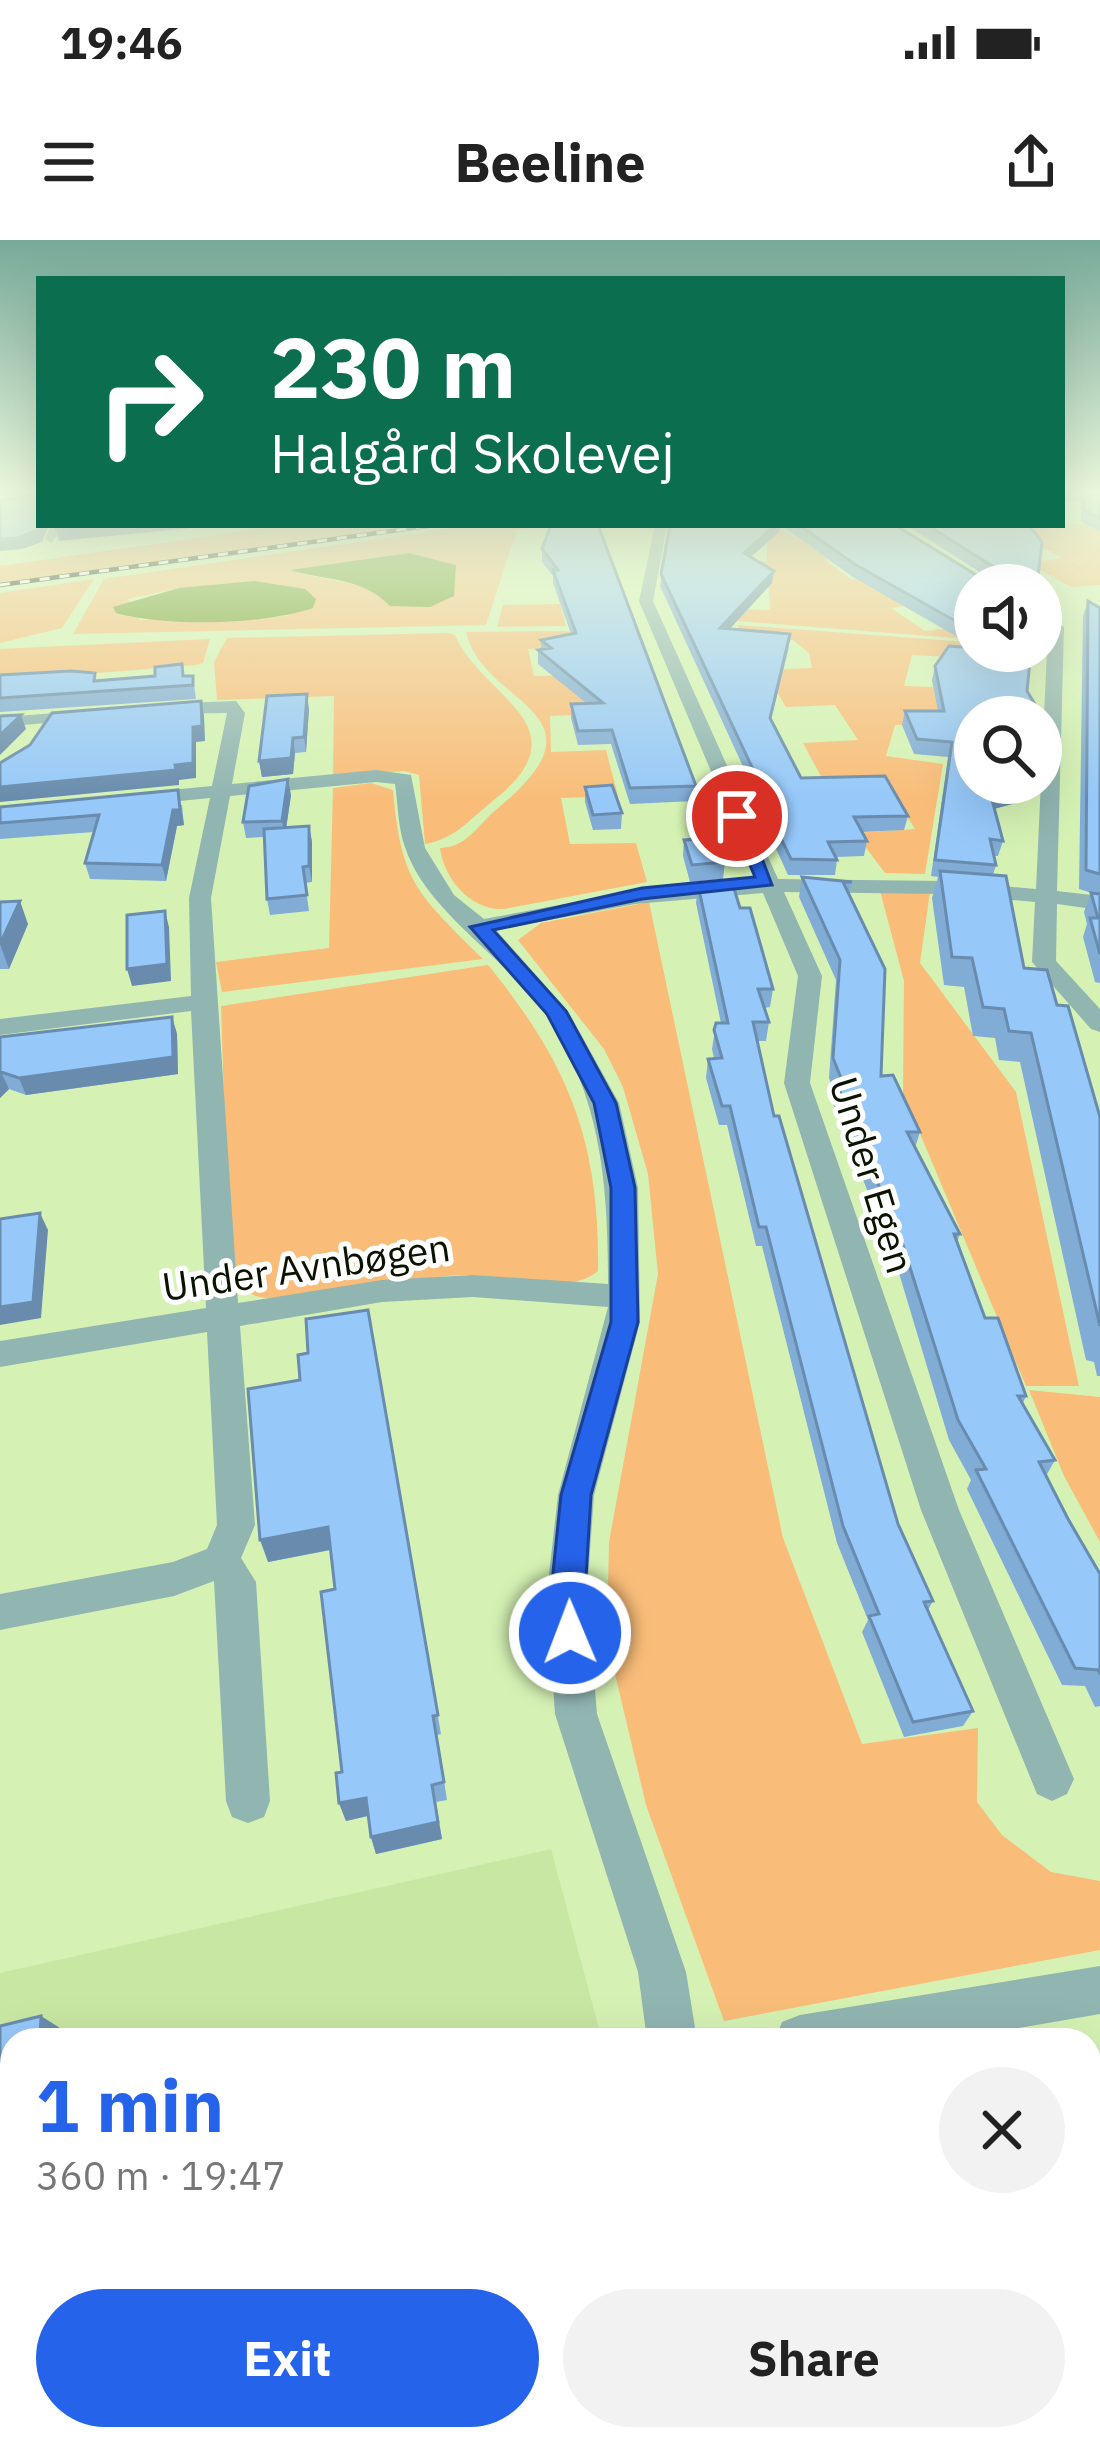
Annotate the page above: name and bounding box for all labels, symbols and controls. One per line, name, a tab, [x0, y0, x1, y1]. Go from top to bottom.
text: 19:46	[60, 13, 183, 71]
text: Beeline	[454, 127, 646, 197]
icon: menu	[36, 129, 102, 195]
icon: share	[998, 129, 1064, 195]
text: 230 m	[270, 312, 516, 421]
icon: right	[72, 324, 228, 480]
text: Halgård Skolevej	[270, 418, 675, 488]
map controls	[954, 564, 1062, 804]
button: sound	[954, 564, 1062, 672]
button: search	[954, 696, 1062, 804]
pin	[686, 765, 788, 867]
icon: arrive	[704, 783, 770, 849]
street label: Under Egen	[818, 1071, 926, 1279]
street label: Under Avnbøgen	[159, 1221, 453, 1312]
position arrow	[507, 1570, 633, 1696]
text: 1 min	[36, 2058, 224, 2152]
button: close	[939, 2067, 1065, 2193]
text: 360 m · 19:47	[36, 2150, 286, 2201]
button: Exit	[36, 2289, 539, 2427]
button: Share	[563, 2289, 1065, 2427]

